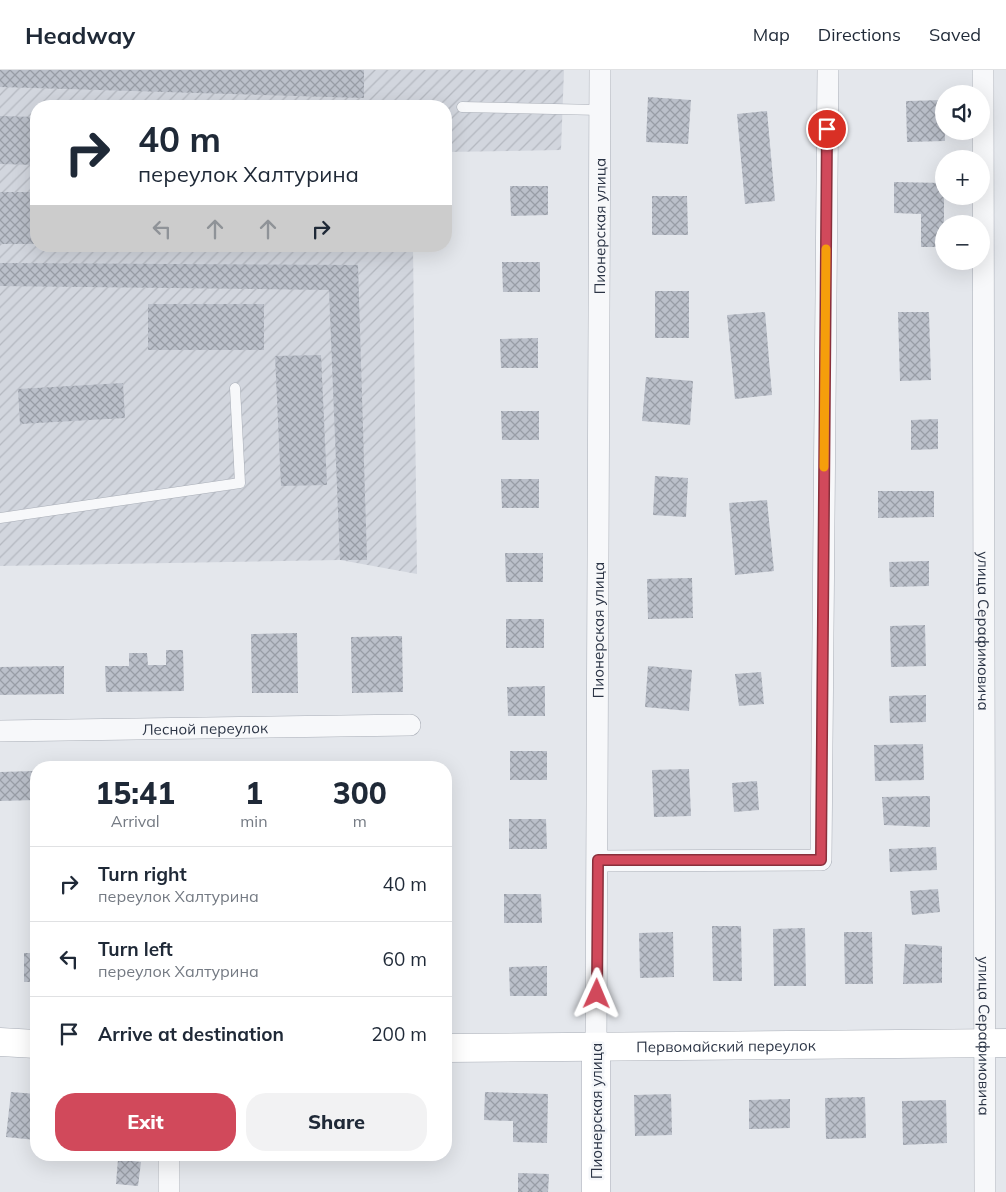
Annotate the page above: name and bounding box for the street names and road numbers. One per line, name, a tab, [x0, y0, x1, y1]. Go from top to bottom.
street label: Пионерская улица	[590, 158, 609, 294]
street label: улица Серафимовича	[974, 551, 994, 711]
street label: Пионерская улица	[588, 562, 607, 698]
street label: Лесной переулок	[142, 718, 269, 738]
street label: улица Серафимовича	[975, 956, 994, 1116]
street label: Первомайский переулок	[636, 1035, 817, 1056]
street label: Пионерская улица	[587, 1043, 606, 1179]

